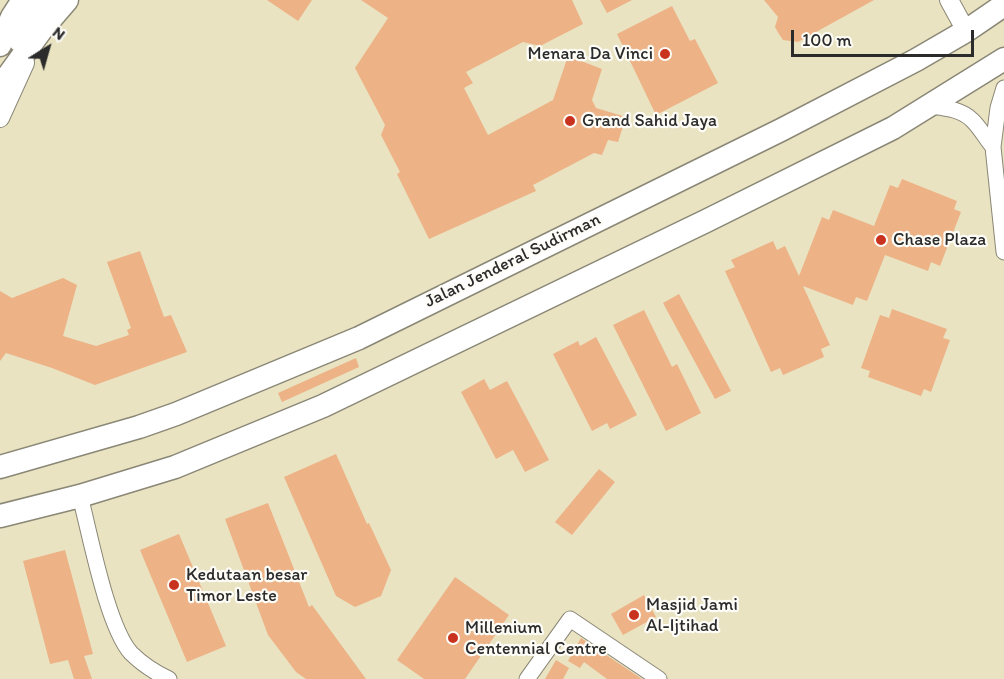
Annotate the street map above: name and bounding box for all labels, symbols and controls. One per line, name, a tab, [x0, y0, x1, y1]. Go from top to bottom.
north arrow	[18, 18, 78, 78]
scale bar	[794, 18, 977, 56]
text: N	[49, 22, 69, 44]
text: 100 m	[802, 29, 852, 51]
place label: Menara Da Vinci	[528, 43, 653, 65]
marker: Menara Da Vinci	[658, 47, 672, 61]
place label: Grand Sahid Jaya	[582, 110, 717, 132]
marker: Grand Sahid Jaya	[563, 114, 577, 128]
street label: Jalan Jenderal Sudirman	[422, 209, 604, 313]
place label: Chase Plaza	[893, 229, 986, 251]
marker: Chase Plaza	[874, 233, 888, 247]
place label: Kedutaan besar Timor Leste	[186, 564, 307, 606]
marker: Kedutaan besar Timor Leste	[167, 578, 181, 592]
place label: Masjid Jami Al-Ijtihad	[646, 594, 738, 636]
marker: Masjid Jami Al-Ijtihad	[627, 608, 641, 622]
place label: Millenium Centennial Centre	[465, 617, 607, 660]
marker: Millenium Centennial Centre	[446, 631, 460, 645]

